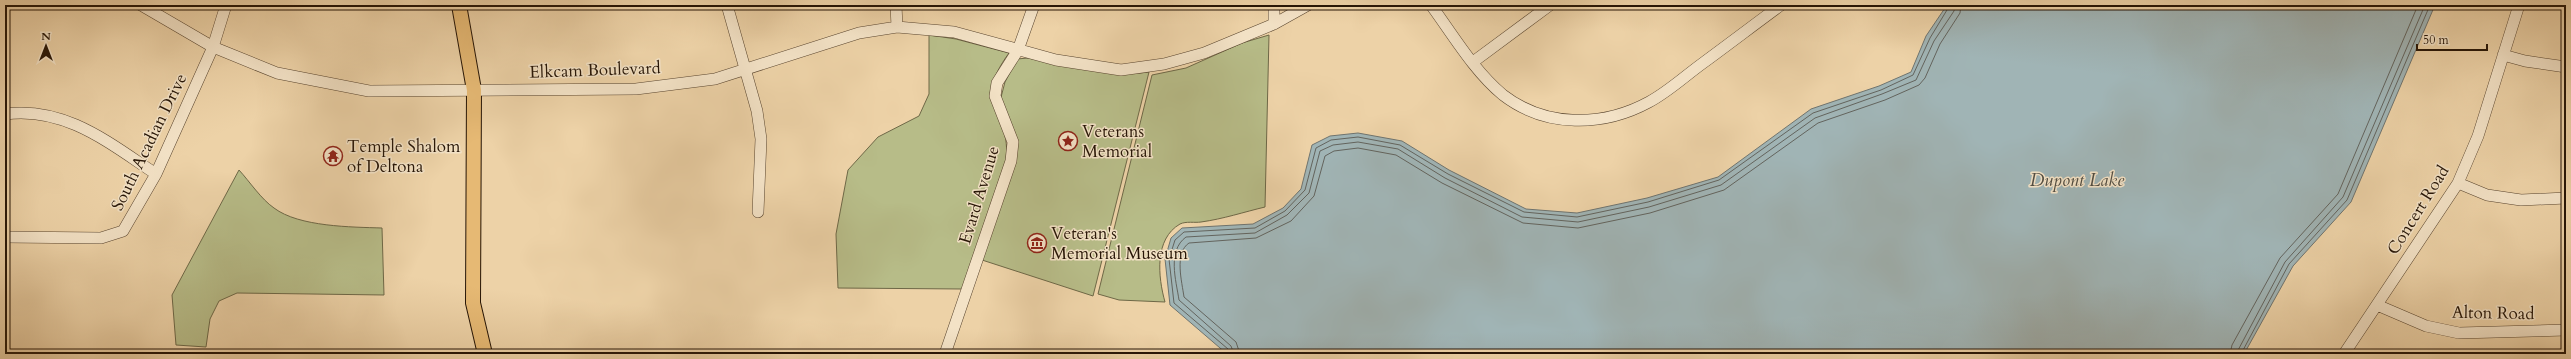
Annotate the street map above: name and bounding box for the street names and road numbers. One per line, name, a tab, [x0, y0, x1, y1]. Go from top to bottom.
street label: Elkcam Boulevard	[529, 56, 661, 84]
street label: South Acadian Drive	[106, 70, 192, 214]
street label: Evard Avenue	[953, 143, 1005, 247]
street label: Concert Road	[2382, 161, 2454, 259]
street label: Alton Road	[2452, 301, 2534, 325]

